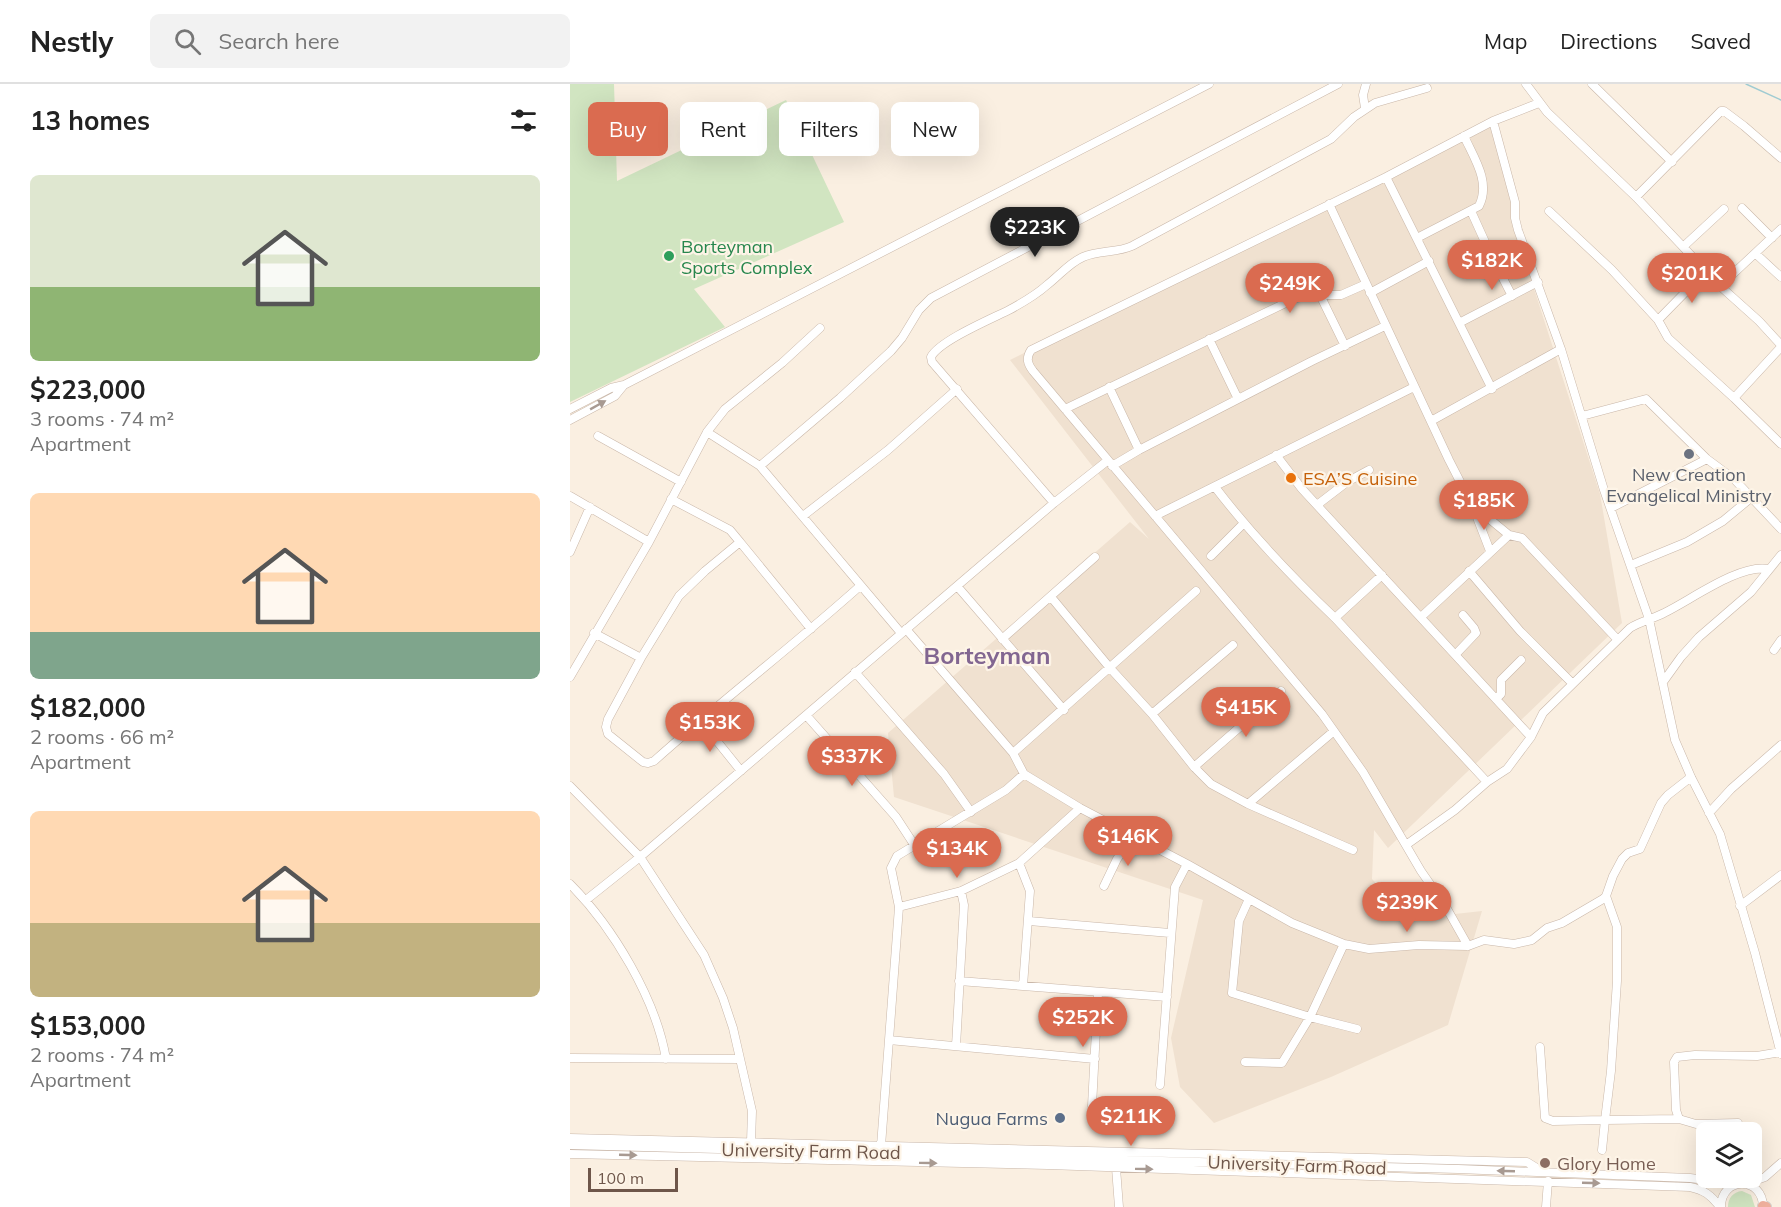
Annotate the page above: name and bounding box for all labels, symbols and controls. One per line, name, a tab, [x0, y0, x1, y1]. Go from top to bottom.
search box	[150, 14, 570, 68]
text: Nestly	[30, 24, 114, 59]
icon: search	[171, 25, 204, 58]
text: Search here	[219, 27, 339, 55]
text: Map	[1484, 28, 1527, 54]
text: Directions	[1560, 28, 1657, 54]
text: Saved	[1690, 28, 1751, 54]
chip: Buy	[588, 102, 668, 156]
chip: Rent	[680, 102, 767, 156]
chip: Filters	[779, 102, 879, 156]
chip: New	[891, 102, 979, 156]
text: 13 homes	[30, 104, 150, 137]
icon: filters	[507, 104, 540, 137]
pin: $223K	[993, 207, 1077, 258]
icon: home	[231, 214, 339, 322]
text: $223K	[1004, 214, 1066, 239]
place label: Borteyman Sports Complex	[681, 235, 813, 279]
pin: $182K	[1450, 240, 1534, 291]
text: $182K	[1461, 247, 1523, 272]
marker: Borteyman Sports Complex	[662, 249, 676, 263]
pin: $201K	[1650, 253, 1734, 304]
text: $201K	[1661, 260, 1723, 285]
pin: $249K	[1248, 263, 1332, 314]
text: $249K	[1259, 270, 1321, 295]
text: $223,000	[30, 373, 146, 406]
one-way arrow	[590, 400, 607, 410]
text: 3 rooms · 74 m²	[30, 406, 174, 431]
text: Apartment	[30, 431, 131, 456]
marker: New Creation Evangelical Ministry	[1682, 447, 1696, 461]
place label: New Creation Evangelical Ministry	[1606, 463, 1772, 507]
place label: ESA’S Cuisine	[1303, 467, 1417, 490]
marker: ESA’S Cuisine	[1284, 471, 1298, 485]
pin: $185K	[1442, 480, 1526, 531]
text: $185K	[1453, 487, 1515, 512]
icon: home	[231, 532, 339, 640]
district label: Borteyman	[924, 640, 1050, 670]
pin: $415K	[1204, 687, 1288, 738]
text: $182,000	[30, 691, 146, 724]
text: $415K	[1215, 694, 1277, 719]
pin: $153K	[668, 702, 752, 753]
text: $153K	[679, 709, 741, 734]
text: 2 rooms · 66 m²	[30, 724, 174, 749]
pin: $337K	[810, 736, 894, 787]
text: $337K	[821, 743, 883, 768]
text: Apartment	[30, 749, 131, 774]
pin: $146K	[1086, 816, 1170, 867]
text: $146K	[1097, 823, 1159, 848]
pin: $134K	[915, 828, 999, 879]
text: $134K	[926, 835, 988, 860]
icon: home	[231, 850, 339, 958]
pin: $239K	[1365, 882, 1449, 933]
text: $239K	[1376, 889, 1438, 914]
pin: $252K	[1041, 997, 1125, 1048]
text: $252K	[1052, 1004, 1114, 1029]
text: $153,000	[30, 1009, 146, 1042]
text: 2 rooms · 74 m²	[30, 1042, 174, 1067]
text: Apartment	[30, 1067, 131, 1092]
pin: $211K	[1089, 1096, 1173, 1147]
text: $211K	[1100, 1103, 1162, 1128]
place label: Nugua Farms	[936, 1107, 1048, 1130]
marker: Nugua Farms	[1053, 1111, 1067, 1125]
map controls	[1696, 1122, 1762, 1188]
button: layers	[1696, 1122, 1762, 1188]
street label: University Farm Road	[721, 1138, 901, 1164]
one-way arrow	[619, 1150, 638, 1160]
street label: University Farm Road	[1207, 1150, 1387, 1180]
place label: Glory Home	[1557, 1152, 1656, 1175]
marker: Glory Home	[1538, 1156, 1552, 1170]
one-way arrow	[919, 1158, 938, 1168]
one-way arrow	[1135, 1164, 1154, 1174]
scale bar	[588, 1165, 678, 1192]
one-way arrow	[1496, 1167, 1515, 1176]
text: 100 m	[597, 1168, 644, 1188]
one-way arrow	[1582, 1178, 1601, 1188]

